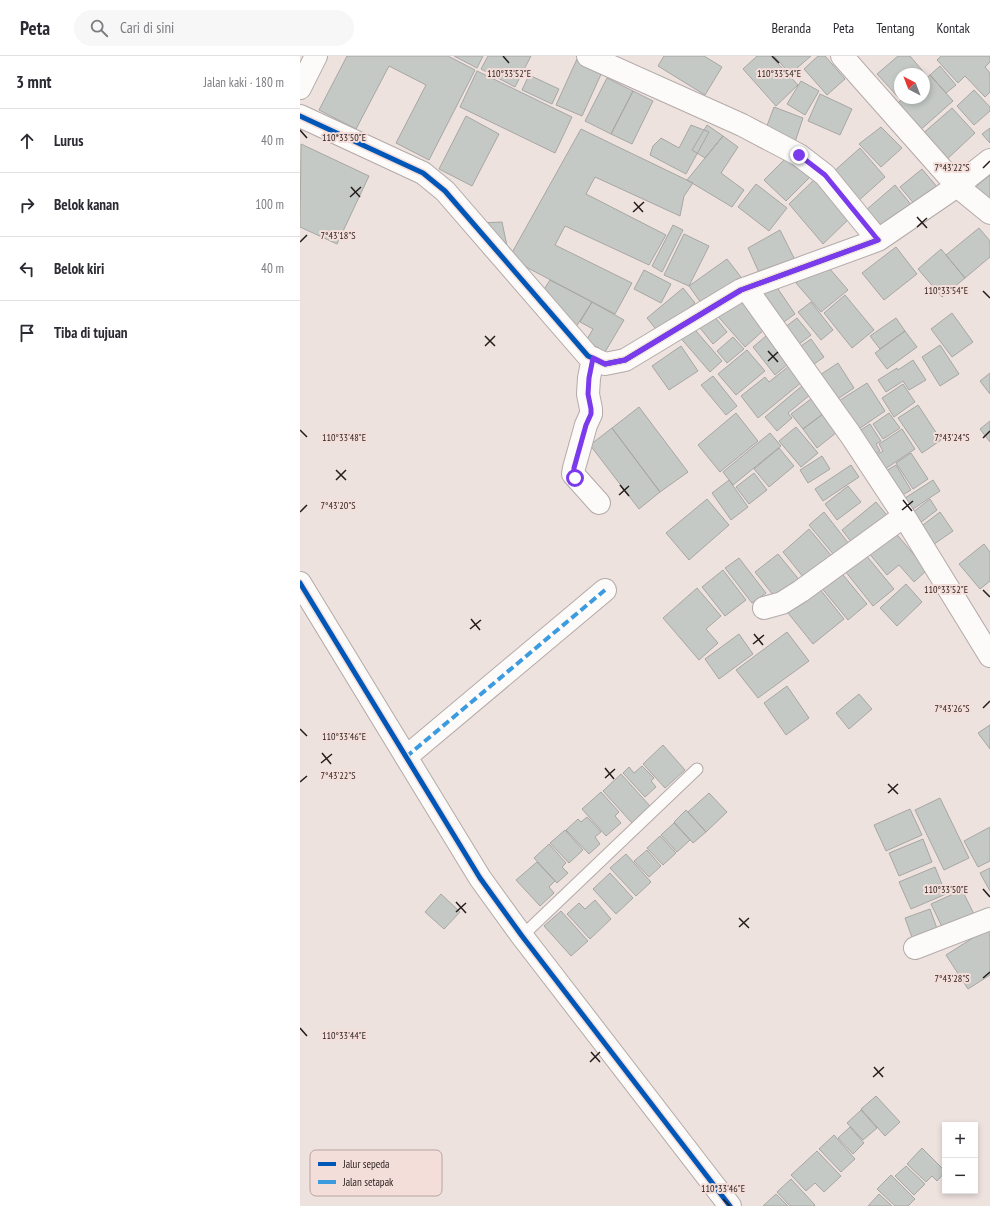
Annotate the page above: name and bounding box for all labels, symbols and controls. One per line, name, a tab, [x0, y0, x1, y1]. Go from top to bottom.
search box	[74, 10, 354, 46]
text: Peta	[20, 16, 50, 40]
icon: search	[88, 17, 110, 39]
text: Cari di sini	[120, 18, 174, 37]
text: Beranda	[771, 19, 811, 37]
text: Peta	[833, 19, 854, 37]
text: Tentang	[876, 19, 915, 37]
text: Kontak	[937, 19, 970, 37]
text: 110°33'52"E	[487, 67, 531, 80]
text: 110°33'54"E	[757, 67, 801, 80]
north arrow	[894, 68, 930, 104]
text: 3 mnt	[16, 71, 51, 93]
text: Jalan kaki · 180 m	[204, 74, 284, 91]
icon: ahead	[16, 130, 38, 152]
text: Lurus	[54, 131, 83, 150]
text: 110°33'50"E	[322, 131, 366, 144]
text: 40 m	[261, 132, 284, 149]
route end	[790, 146, 808, 164]
text: 7°43'22"S	[935, 161, 969, 174]
icon: right	[16, 194, 38, 216]
text: Belok kanan	[54, 195, 119, 214]
text: 100 m	[255, 196, 284, 213]
text: 7°43'18"S	[321, 229, 355, 242]
icon: left	[16, 258, 38, 280]
text: Belok kiri	[54, 259, 104, 278]
text: 40 m	[261, 260, 284, 277]
text: 110°33'54"E	[924, 284, 968, 297]
icon: arrive	[16, 322, 38, 344]
text: Tiba di tujuan	[54, 323, 128, 342]
text: 110°33'48"E	[322, 431, 366, 444]
text: 7°43'24"S	[935, 431, 969, 444]
route start	[566, 469, 584, 487]
text: 7°43'20"S	[321, 499, 355, 512]
text: 110°33'52"E	[924, 583, 968, 596]
text: 7°43'26"S	[935, 702, 969, 715]
text: 110°33'46"E	[322, 730, 366, 743]
text: 7°43'22"S	[321, 769, 355, 782]
text: 110°33'50"E	[924, 883, 968, 896]
text: 7°43'28"S	[935, 972, 969, 985]
text: 110°33'44"E	[322, 1029, 366, 1042]
map controls	[942, 1122, 978, 1194]
button: +	[942, 1122, 978, 1158]
legend	[310, 1150, 442, 1196]
text: Jalur sepeda	[342, 1157, 390, 1171]
button: −	[942, 1158, 978, 1194]
text: Jalan setapak	[342, 1175, 394, 1189]
text: 110°33'46"E	[701, 1182, 745, 1195]

